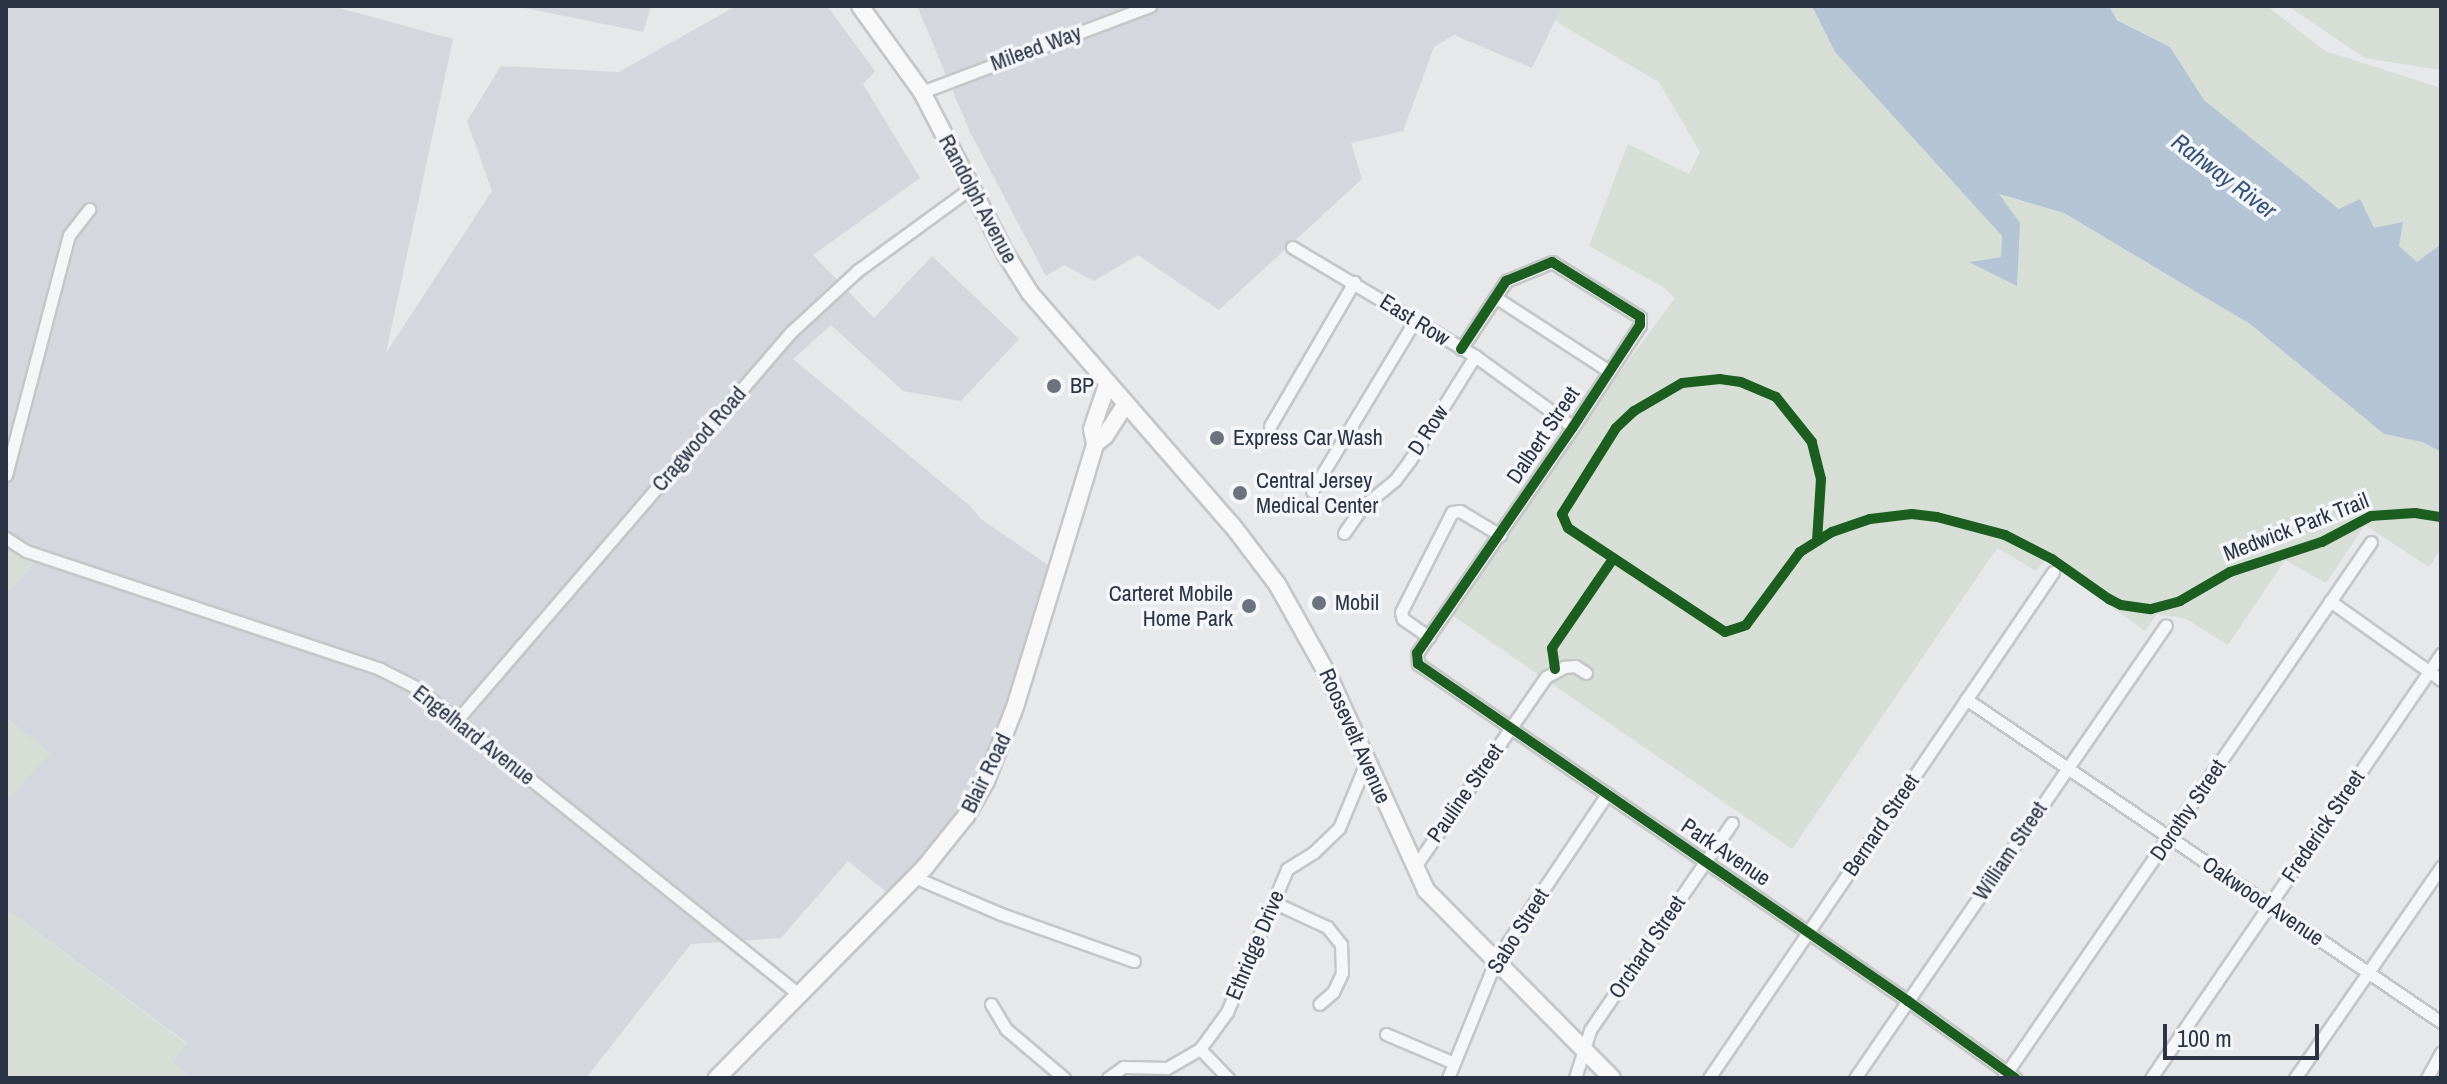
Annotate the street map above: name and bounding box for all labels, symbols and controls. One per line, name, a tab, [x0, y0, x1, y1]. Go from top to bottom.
street label: Mileed Way	[987, 19, 1085, 77]
water label: Rahway River	[2166, 127, 2282, 225]
street label: Randolph Avenue	[933, 130, 1023, 268]
street label: East Row	[1375, 288, 1455, 352]
place label: BP	[1070, 373, 1094, 399]
marker: BP	[1045, 377, 1063, 395]
street label: Cragwood Road	[646, 381, 752, 497]
street label: Dalbert Street	[1501, 381, 1585, 489]
street label: D Row	[1402, 400, 1454, 460]
place label: Express Car Wash	[1233, 425, 1383, 451]
marker: Express Car Wash	[1208, 429, 1226, 447]
place label: Central Jersey Medical Center	[1256, 467, 1378, 518]
marker: Central Jersey Medical Center	[1231, 484, 1249, 502]
street label: Medwick Park Trail	[2220, 487, 2372, 567]
place label: Carteret Mobile Home Park	[1109, 580, 1233, 632]
place label: Mobil	[1335, 590, 1379, 616]
marker: Mobil	[1310, 594, 1328, 612]
marker: Carteret Mobile Home Park	[1240, 597, 1258, 615]
street label: Roosevelt Avenue	[1313, 664, 1397, 808]
street label: Engelhard Avenue	[408, 679, 540, 791]
street label: Blair Road	[955, 729, 1017, 817]
street label: Pauline Street	[1421, 739, 1509, 847]
street label: Dorothy Street	[2145, 754, 2231, 866]
street label: Frederick Street	[2276, 765, 2370, 887]
street label: Bernard Street	[1837, 769, 1925, 881]
street label: William Street	[1967, 797, 2053, 905]
street label: Park Avenue	[1676, 812, 1776, 892]
street label: Oakwood Avenue	[2197, 850, 2329, 952]
street label: Sabo Street	[1482, 884, 1554, 978]
street label: Ethridge Drive	[1220, 886, 1290, 1004]
street label: Orchard Street	[1603, 891, 1691, 1003]
scale bar	[2167, 1008, 2323, 1058]
text: 100 m	[2177, 1022, 2232, 1054]

